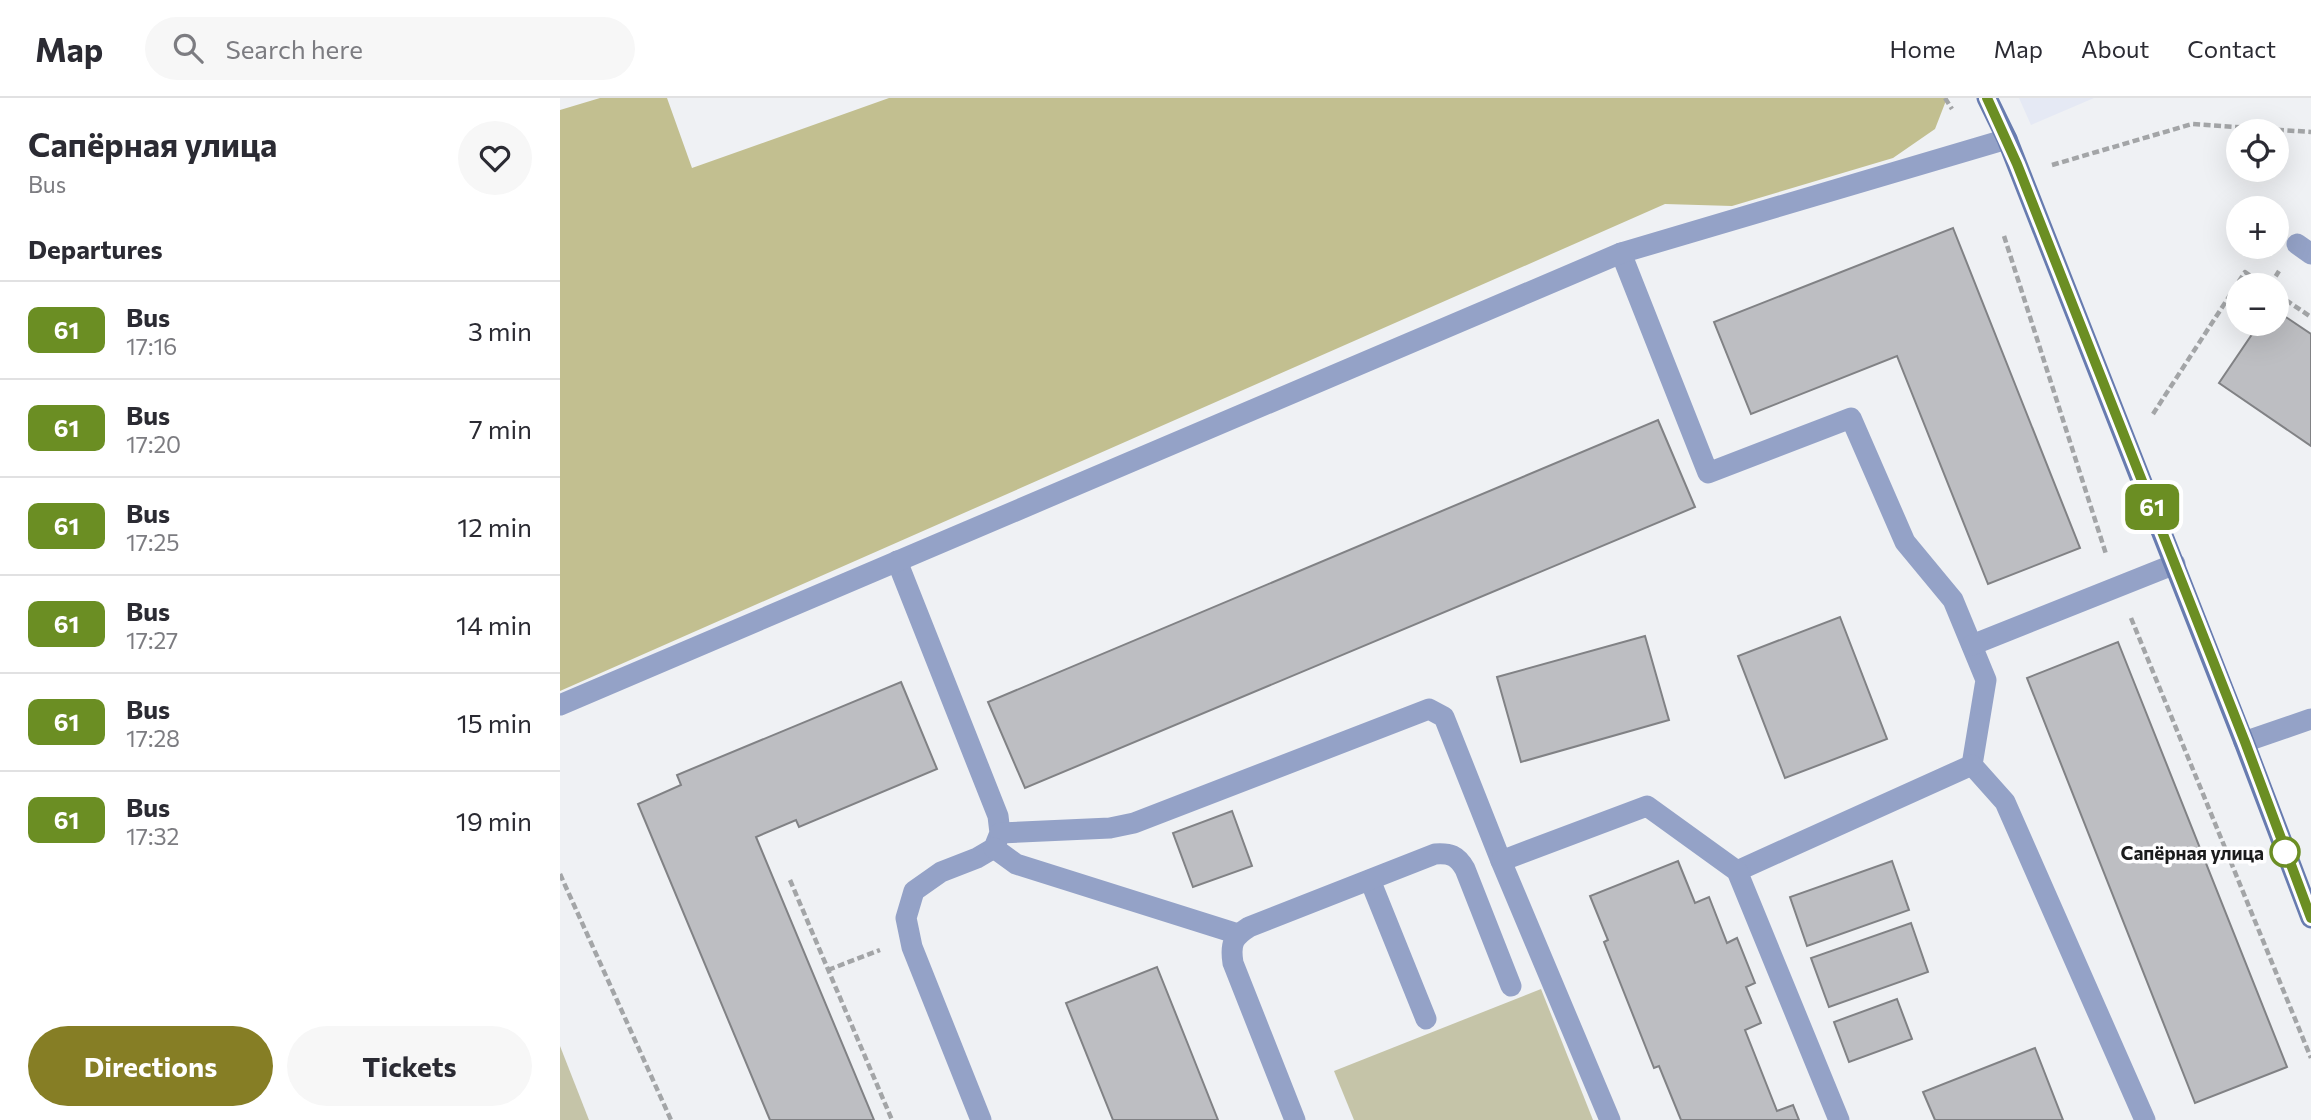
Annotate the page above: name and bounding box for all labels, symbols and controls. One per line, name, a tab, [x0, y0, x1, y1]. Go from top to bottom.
search box	[145, 17, 635, 80]
text: Map	[35, 28, 103, 69]
icon: search	[169, 29, 207, 67]
text: Search here	[225, 33, 363, 64]
text: Home	[1890, 34, 1956, 63]
text: Map	[1994, 34, 2043, 63]
text: About	[2081, 34, 2149, 63]
text: Contact	[2187, 34, 2276, 63]
map controls	[2226, 119, 2289, 336]
button: locate	[2226, 119, 2289, 182]
button: heart	[458, 121, 532, 195]
text: Сапёрная улица	[28, 123, 277, 164]
text: Bus	[28, 170, 66, 198]
button: +	[2226, 196, 2289, 259]
text: Departures	[28, 233, 163, 264]
button: −	[2226, 273, 2289, 336]
text: Bus	[126, 301, 170, 332]
text: 61	[54, 315, 79, 344]
text: 3 min	[468, 315, 532, 346]
text: 17:16	[126, 332, 177, 360]
text: Bus	[126, 399, 170, 430]
text: 61	[54, 413, 79, 442]
text: 7 min	[469, 413, 532, 444]
text: 17:20	[126, 430, 181, 458]
line badge: 61	[2120, 484, 2184, 530]
text: 61	[2139, 492, 2165, 521]
text: Bus	[126, 497, 170, 528]
text: 61	[54, 511, 79, 540]
text: 12 min	[457, 511, 532, 542]
text: 17:25	[126, 528, 179, 556]
text: Bus	[126, 595, 170, 626]
text: 61	[54, 609, 79, 638]
text: 14 min	[456, 609, 532, 640]
text: 17:27	[126, 626, 178, 654]
text: Bus	[126, 693, 170, 724]
text: 61	[54, 707, 79, 736]
text: 15 min	[457, 707, 532, 738]
text: 17:28	[126, 724, 180, 752]
text: Bus	[126, 791, 170, 822]
text: 61	[54, 805, 79, 834]
text: 19 min	[456, 805, 532, 836]
text: 17:32	[126, 822, 179, 850]
marker: Сапёрная улица	[2270, 837, 2300, 867]
place label: Сапёрная улица	[2120, 841, 2264, 864]
button: Directions	[28, 1026, 273, 1106]
button: Tickets	[287, 1026, 532, 1106]

